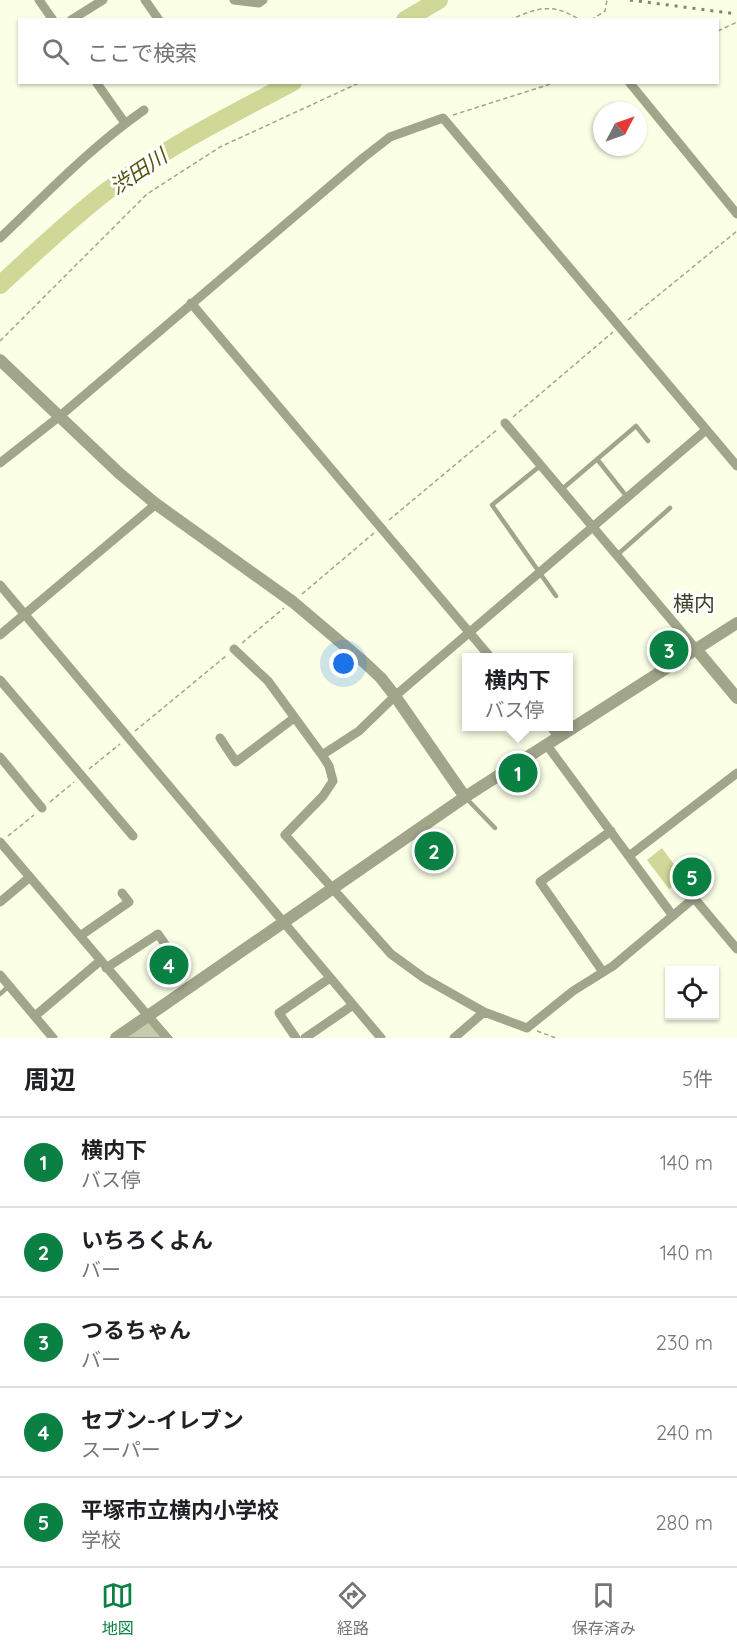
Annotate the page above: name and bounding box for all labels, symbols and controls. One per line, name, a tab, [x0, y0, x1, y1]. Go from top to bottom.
search box	[18, 18, 719, 84]
icon: search	[39, 35, 72, 68]
text: ここで検索	[87, 39, 197, 67]
north arrow	[593, 102, 647, 156]
water label: 渋田川	[105, 141, 173, 199]
district label: 横内	[673, 590, 715, 616]
pin: 3	[650, 628, 688, 672]
your location	[329, 649, 358, 678]
popup	[462, 653, 573, 731]
text: 横内下	[484, 666, 551, 694]
text: バス停	[484, 697, 544, 722]
pin: 1	[498, 750, 538, 796]
pin: 2	[414, 828, 454, 874]
pin: 5	[672, 854, 712, 900]
pin: 4	[150, 942, 188, 988]
map controls	[665, 966, 719, 1020]
button: locate	[665, 966, 719, 1020]
text: 周辺	[24, 1063, 76, 1096]
text: 5件	[682, 1066, 713, 1091]
text: 横内下	[81, 1136, 147, 1164]
text: 1	[40, 1150, 47, 1175]
text: 140 m	[660, 1150, 713, 1175]
text: バス停	[81, 1167, 141, 1192]
text: いちろくよん	[81, 1226, 213, 1254]
text: 2	[38, 1240, 49, 1265]
text: 140 m	[660, 1240, 713, 1265]
text: バー	[81, 1257, 121, 1282]
text: つるちゃん	[81, 1316, 191, 1344]
text: 3	[38, 1330, 49, 1355]
text: 230 m	[656, 1330, 713, 1355]
text: バー	[81, 1347, 121, 1372]
text: セブン-イレブン	[81, 1406, 244, 1434]
text: 4	[38, 1420, 49, 1445]
text: 240 m	[656, 1420, 713, 1445]
text: スーパー	[81, 1437, 161, 1462]
text: 平塚市立横内小学校	[81, 1496, 279, 1524]
text: 5	[38, 1510, 49, 1535]
text: 280 m	[656, 1510, 713, 1535]
text: 学校	[81, 1527, 121, 1552]
tab: 地図	[101, 1579, 134, 1639]
tab: 経路	[336, 1579, 369, 1639]
tab: 保存済み	[572, 1579, 636, 1639]

